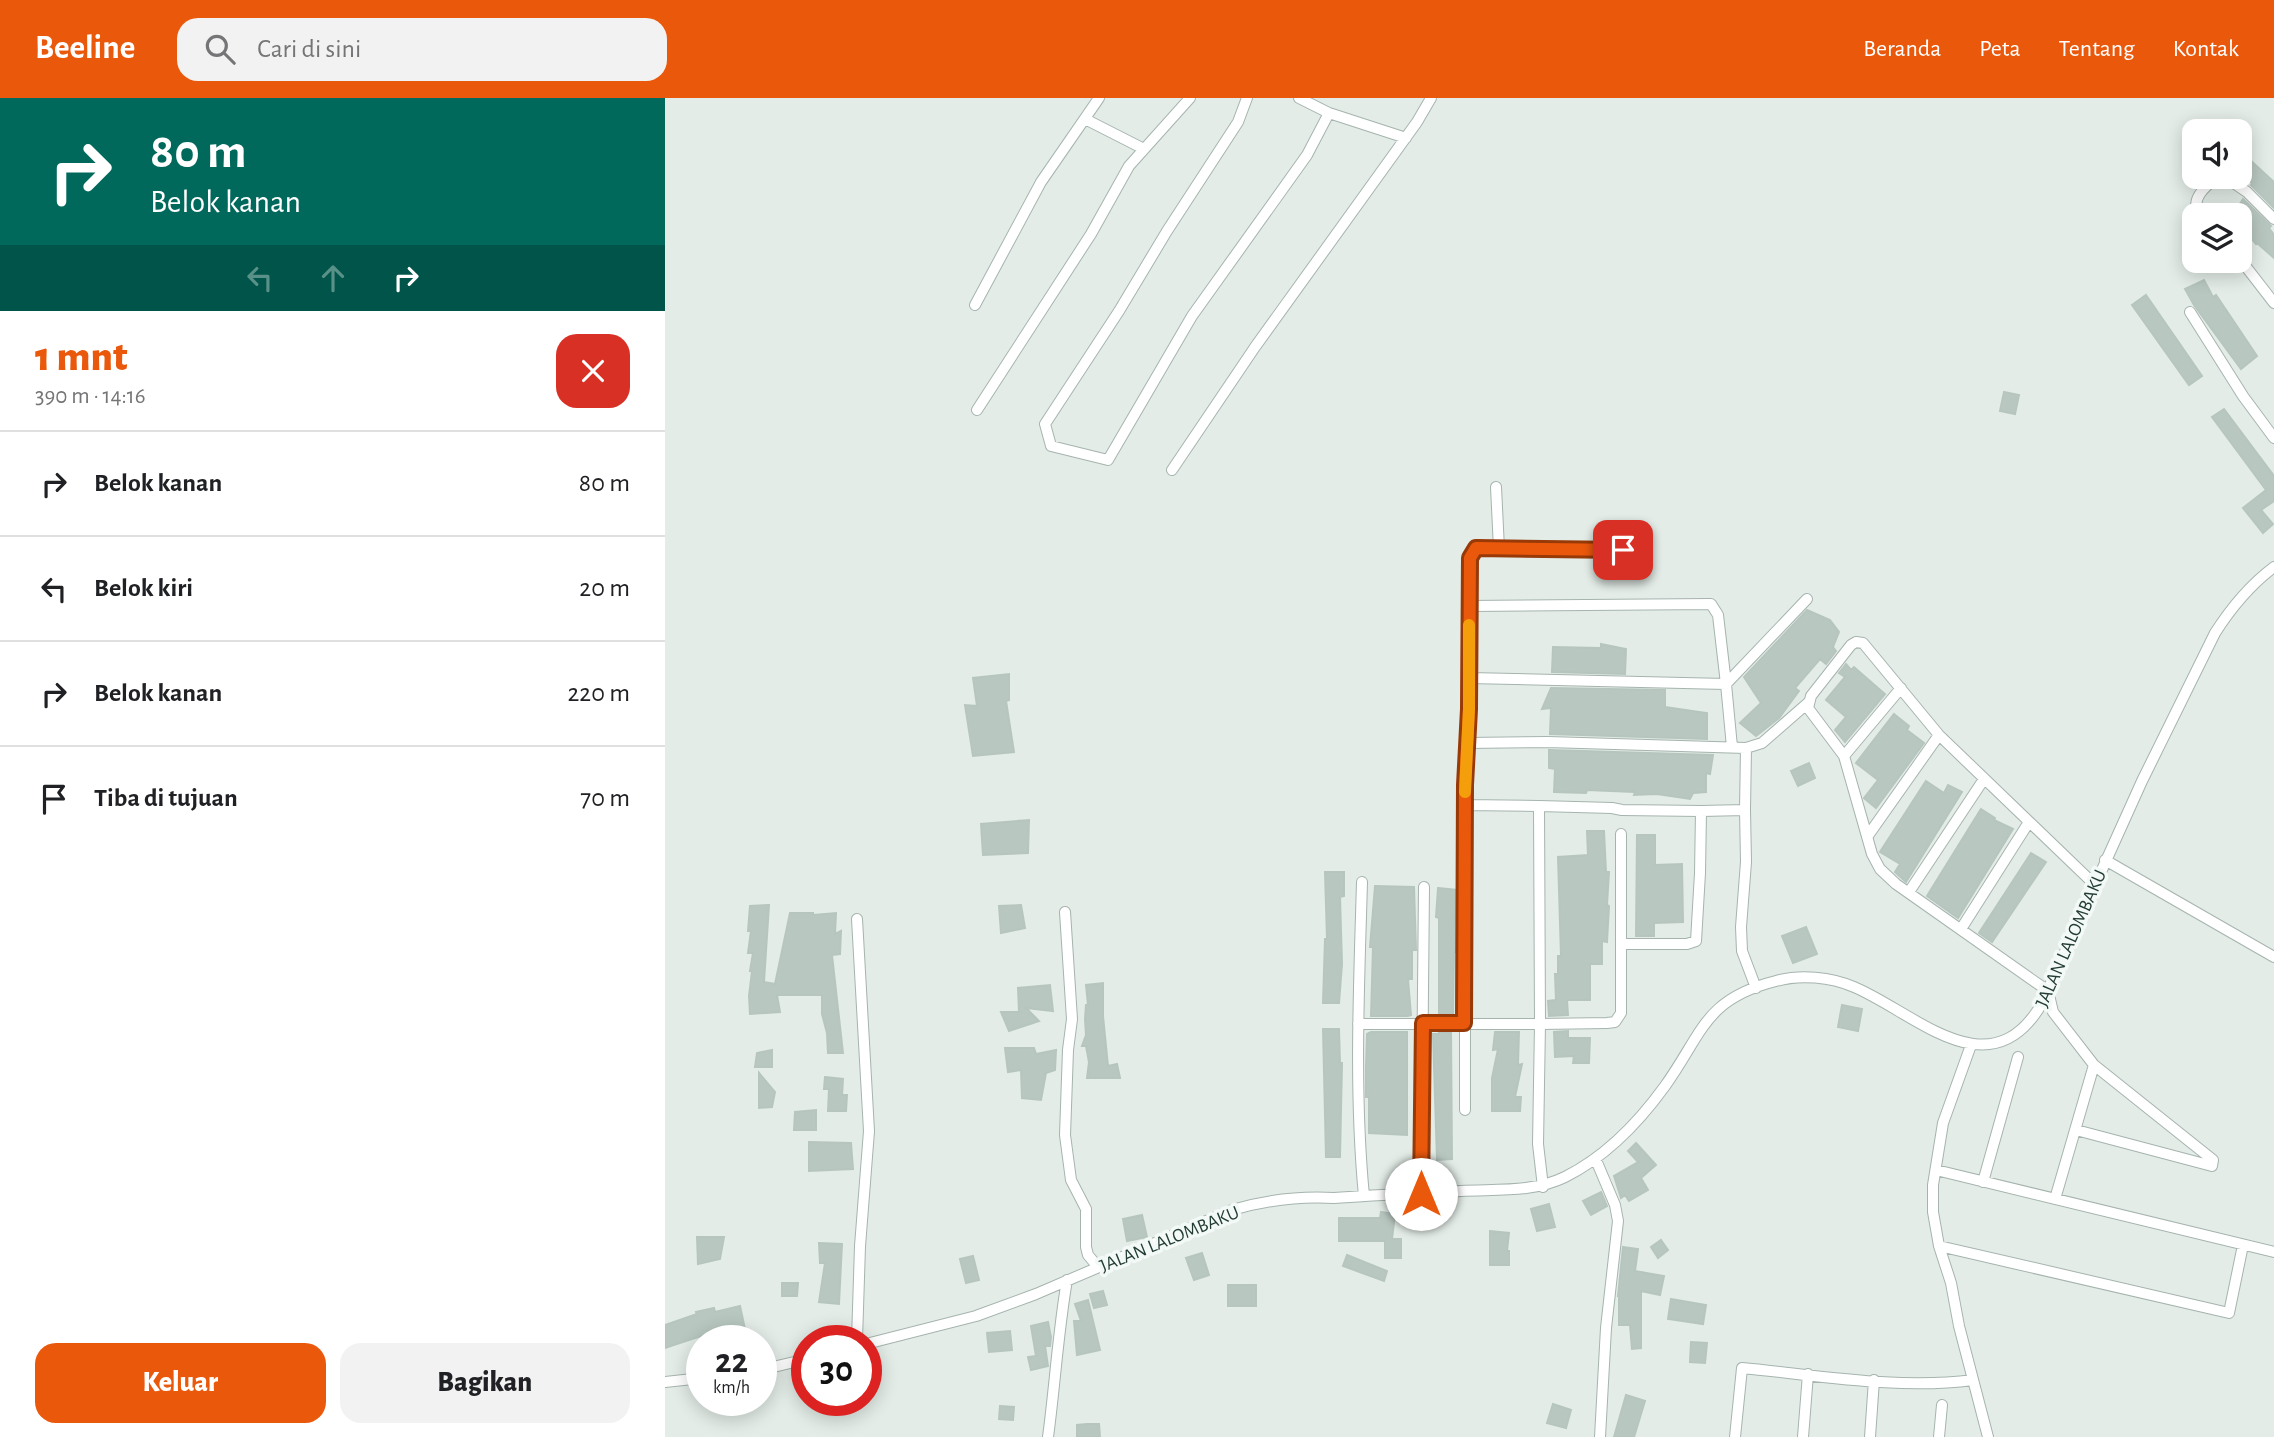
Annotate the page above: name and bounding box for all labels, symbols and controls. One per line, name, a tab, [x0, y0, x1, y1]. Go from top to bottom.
search box	[177, 18, 667, 81]
icon: search	[201, 30, 239, 68]
text: Beeline	[35, 32, 135, 65]
text: Cari di sini	[257, 36, 361, 62]
text: Beranda	[1863, 37, 1941, 61]
text: Peta	[1979, 37, 2021, 61]
text: Tentang	[2059, 37, 2135, 61]
text: Kontak	[2173, 37, 2239, 61]
map controls	[2182, 119, 2252, 273]
button: sound	[2182, 119, 2252, 189]
icon: right	[35, 126, 126, 217]
text: 80 m	[150, 128, 247, 177]
text: Belok kanan	[150, 186, 301, 218]
button: layers	[2182, 203, 2252, 273]
icon: left	[241, 259, 279, 297]
icon: ahead	[314, 259, 352, 297]
icon: right	[387, 259, 425, 297]
button: close	[556, 334, 630, 408]
text: 1 mnt	[35, 336, 128, 378]
text: 390 m · 14:16	[35, 385, 145, 408]
icon: right	[35, 465, 73, 503]
text: Belok kanan	[94, 470, 222, 496]
text: 80 m	[579, 470, 630, 496]
pin	[1593, 520, 1653, 580]
icon: arrive	[1604, 531, 1642, 569]
icon: left	[35, 570, 73, 608]
text: Belok kiri	[94, 575, 193, 601]
text: 20 m	[579, 575, 630, 601]
icon: right	[35, 675, 73, 713]
text: Belok kanan	[94, 680, 222, 706]
text: 220 m	[568, 680, 630, 706]
icon: arrive	[35, 780, 73, 818]
text: Tiba di tujuan	[94, 785, 238, 811]
text: 70 m	[580, 785, 630, 811]
street label: JALAN LALOMBAKU	[2032, 867, 2110, 1010]
position arrow	[1384, 1157, 1458, 1231]
street label: JALAN LALOMBAKU	[1097, 1203, 1242, 1276]
speed limit sign: 30	[791, 1325, 882, 1416]
button: Keluar	[35, 1343, 326, 1423]
button: Bagikan	[340, 1343, 630, 1423]
text: 22	[715, 1344, 748, 1379]
text: km/h	[713, 1379, 750, 1397]

